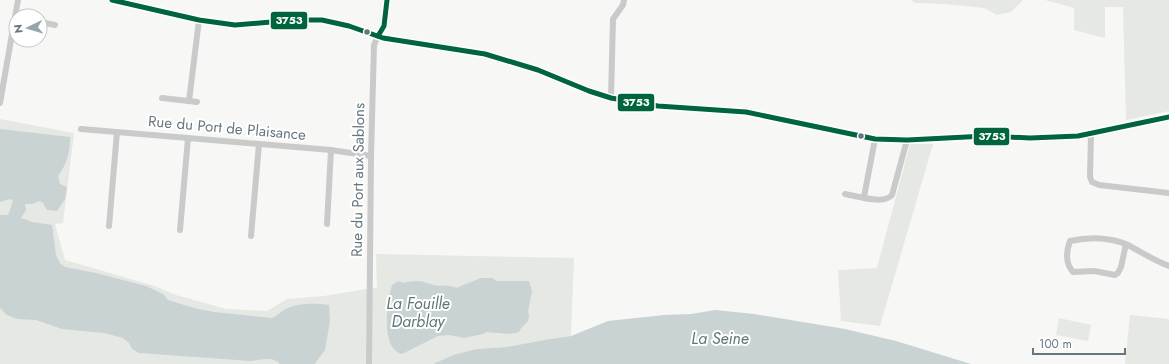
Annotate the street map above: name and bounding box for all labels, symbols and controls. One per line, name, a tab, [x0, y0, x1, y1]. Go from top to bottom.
north arrow	[8, 8, 48, 48]
line badge: 3753	[270, 11, 308, 30]
text: 3753	[275, 12, 303, 28]
text: N	[10, 24, 26, 34]
unlabelled marker	[362, 27, 372, 37]
line badge: 3753	[617, 93, 655, 112]
text: 3753	[622, 94, 650, 110]
street label: Rue du Port aux Sablons	[346, 103, 370, 257]
street label: Rue du Port de Plaisance	[147, 110, 307, 146]
line badge: 3753	[973, 127, 1010, 146]
text: 3753	[978, 128, 1006, 144]
unlabelled marker	[856, 131, 866, 141]
water label: La Fouille Darblay	[386, 292, 450, 333]
water label: La Seine	[691, 327, 749, 350]
scale bar	[1033, 330, 1125, 356]
text: 100 m	[1039, 335, 1072, 353]

